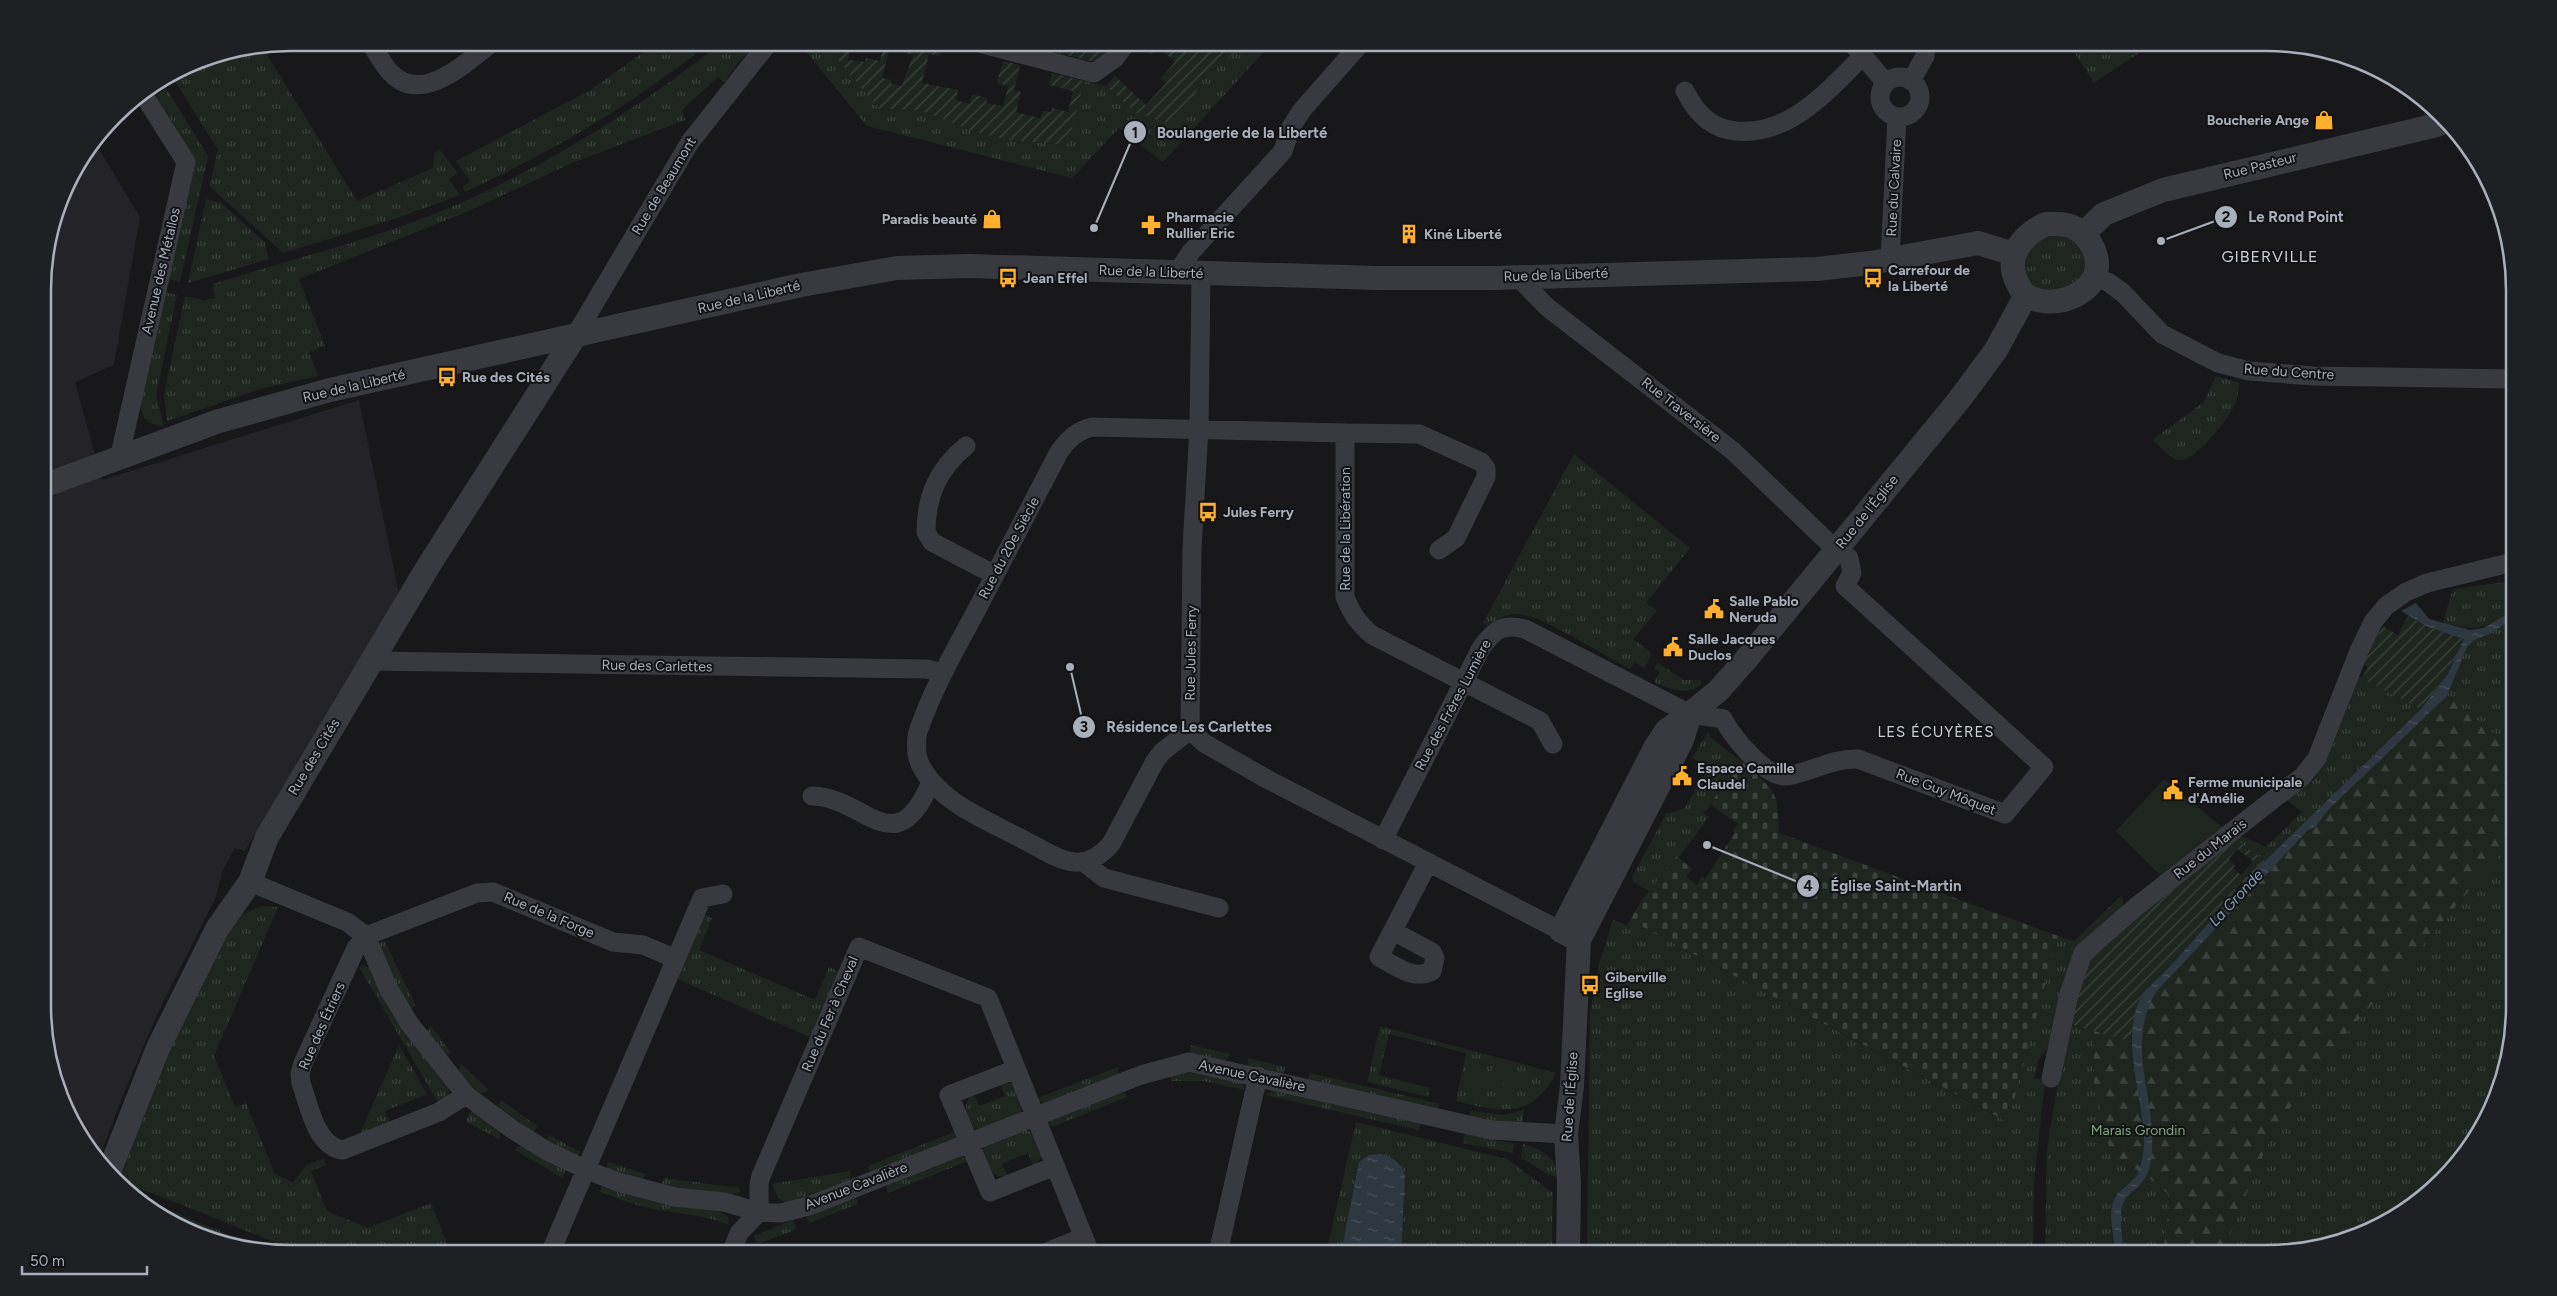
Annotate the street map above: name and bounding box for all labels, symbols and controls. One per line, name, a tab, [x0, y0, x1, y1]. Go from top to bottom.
shop icon: Boucherie Ange	[2313, 109, 2335, 131]
place label: Boucherie Ange	[2207, 112, 2309, 129]
callout: Boulangerie de la Liberté	[1122, 117, 1338, 147]
text: 1	[1132, 124, 1138, 142]
text: Boulangerie de la Liberté	[1157, 124, 1328, 142]
street label: Rue de Beaumont	[628, 134, 700, 238]
street label: Rue du Calvaire	[1883, 139, 1905, 237]
street label: Rue Pasteur	[2222, 149, 2299, 183]
callout: Le Rond Point	[2214, 202, 2354, 232]
street label: Avenue des Métallos	[138, 206, 184, 336]
shop icon: Paradis beauté	[981, 208, 1003, 230]
text: 2	[2222, 208, 2231, 226]
text: Le Rond Point	[2248, 208, 2344, 226]
place label: Pharmacie Rullier Eric	[1166, 209, 1235, 242]
place label: Paradis beauté	[882, 211, 977, 228]
pharmacy icon: Pharmacie Rullier Eric	[1140, 214, 1162, 236]
building icon: Kiné Liberté	[1398, 223, 1420, 245]
place label: Kiné Liberté	[1424, 226, 1502, 243]
district label: GIBERVILLE	[2221, 247, 2319, 266]
street label: Rue de la Liberté	[1098, 262, 1204, 282]
place label: Carrefour de la Liberté	[1888, 262, 1970, 295]
street label: Rue de la Liberté	[1503, 265, 1609, 285]
bus stop icon: Jean Effel	[997, 267, 1019, 289]
bus stop icon: Carrefour de la Liberté	[1862, 267, 1884, 289]
place label: Jean Effel	[1023, 270, 1088, 287]
street label: Rue de la Liberté	[696, 277, 802, 317]
street label: Rue du Centre	[2243, 360, 2335, 384]
street label: Rue de la Liberté	[301, 366, 407, 406]
bus stop icon: Rue des Cités	[436, 366, 458, 388]
place label: Rue des Cités	[462, 369, 550, 386]
street label: Rue Traversière	[1638, 374, 1724, 446]
street label: Rue de la Libération	[1337, 467, 1354, 591]
street label: Rue de l'Église	[1832, 471, 1902, 552]
street label: Rue du 20e Siècle	[975, 494, 1043, 602]
bus stop icon: Jules Ferry	[1197, 501, 1219, 523]
place label: Jules Ferry	[1223, 504, 1295, 521]
place label: Salle Pablo Neruda	[1729, 593, 1799, 626]
public building icon: Salle Pablo Neruda	[1703, 598, 1725, 620]
street label: Rue Jules Ferry	[1182, 605, 1200, 701]
place label: Salle Jacques Duclos	[1688, 631, 1776, 664]
street label: Rue des Frères Lumière	[1411, 636, 1495, 773]
public building icon: Salle Jacques Duclos	[1662, 636, 1684, 658]
street label: Rue des Carlettes	[601, 657, 713, 675]
callout: Résidence Les Carlettes	[1071, 712, 1282, 742]
street label: Rue des Cités	[284, 716, 344, 798]
text: 3	[1080, 718, 1088, 736]
text: Résidence Les Carlettes	[1106, 718, 1272, 736]
district label: LES ÉCUYÈRES	[1877, 723, 1995, 741]
place label: Espace Camille Claudel	[1697, 760, 1795, 793]
public building icon: Espace Camille Claudel	[1671, 765, 1693, 787]
street label: Rue Guy Môquet	[1894, 765, 1998, 819]
place label: Ferme municipale d'Amélie	[2188, 774, 2302, 807]
public building icon: Ferme municipale d'Amélie	[2162, 779, 2184, 801]
street label: Rue du Marais	[2170, 815, 2250, 883]
water label: La Gronde	[2205, 866, 2267, 930]
callout: Église Saint-Martin	[1795, 871, 1971, 901]
text: 4	[1803, 877, 1813, 895]
text: Église Saint-Martin	[1830, 877, 1962, 895]
street label: Rue de la Forge	[501, 888, 597, 942]
street label: Rue du Fer à Cheval	[798, 954, 862, 1074]
place label: Giberville Eglise	[1605, 969, 1667, 1002]
bus stop icon: Giberville Eglise	[1579, 974, 1601, 996]
street label: Rue des Étriers	[295, 980, 349, 1072]
street label: Rue de l'Église	[1558, 1051, 1582, 1142]
street label: Avenue Cavalière	[1197, 1056, 1307, 1096]
park label: Marais Grondin	[2091, 1122, 2186, 1139]
street label: Avenue Cavalière	[802, 1158, 910, 1213]
scale bar	[22, 1244, 148, 1276]
text: 50 m	[30, 1252, 65, 1270]

